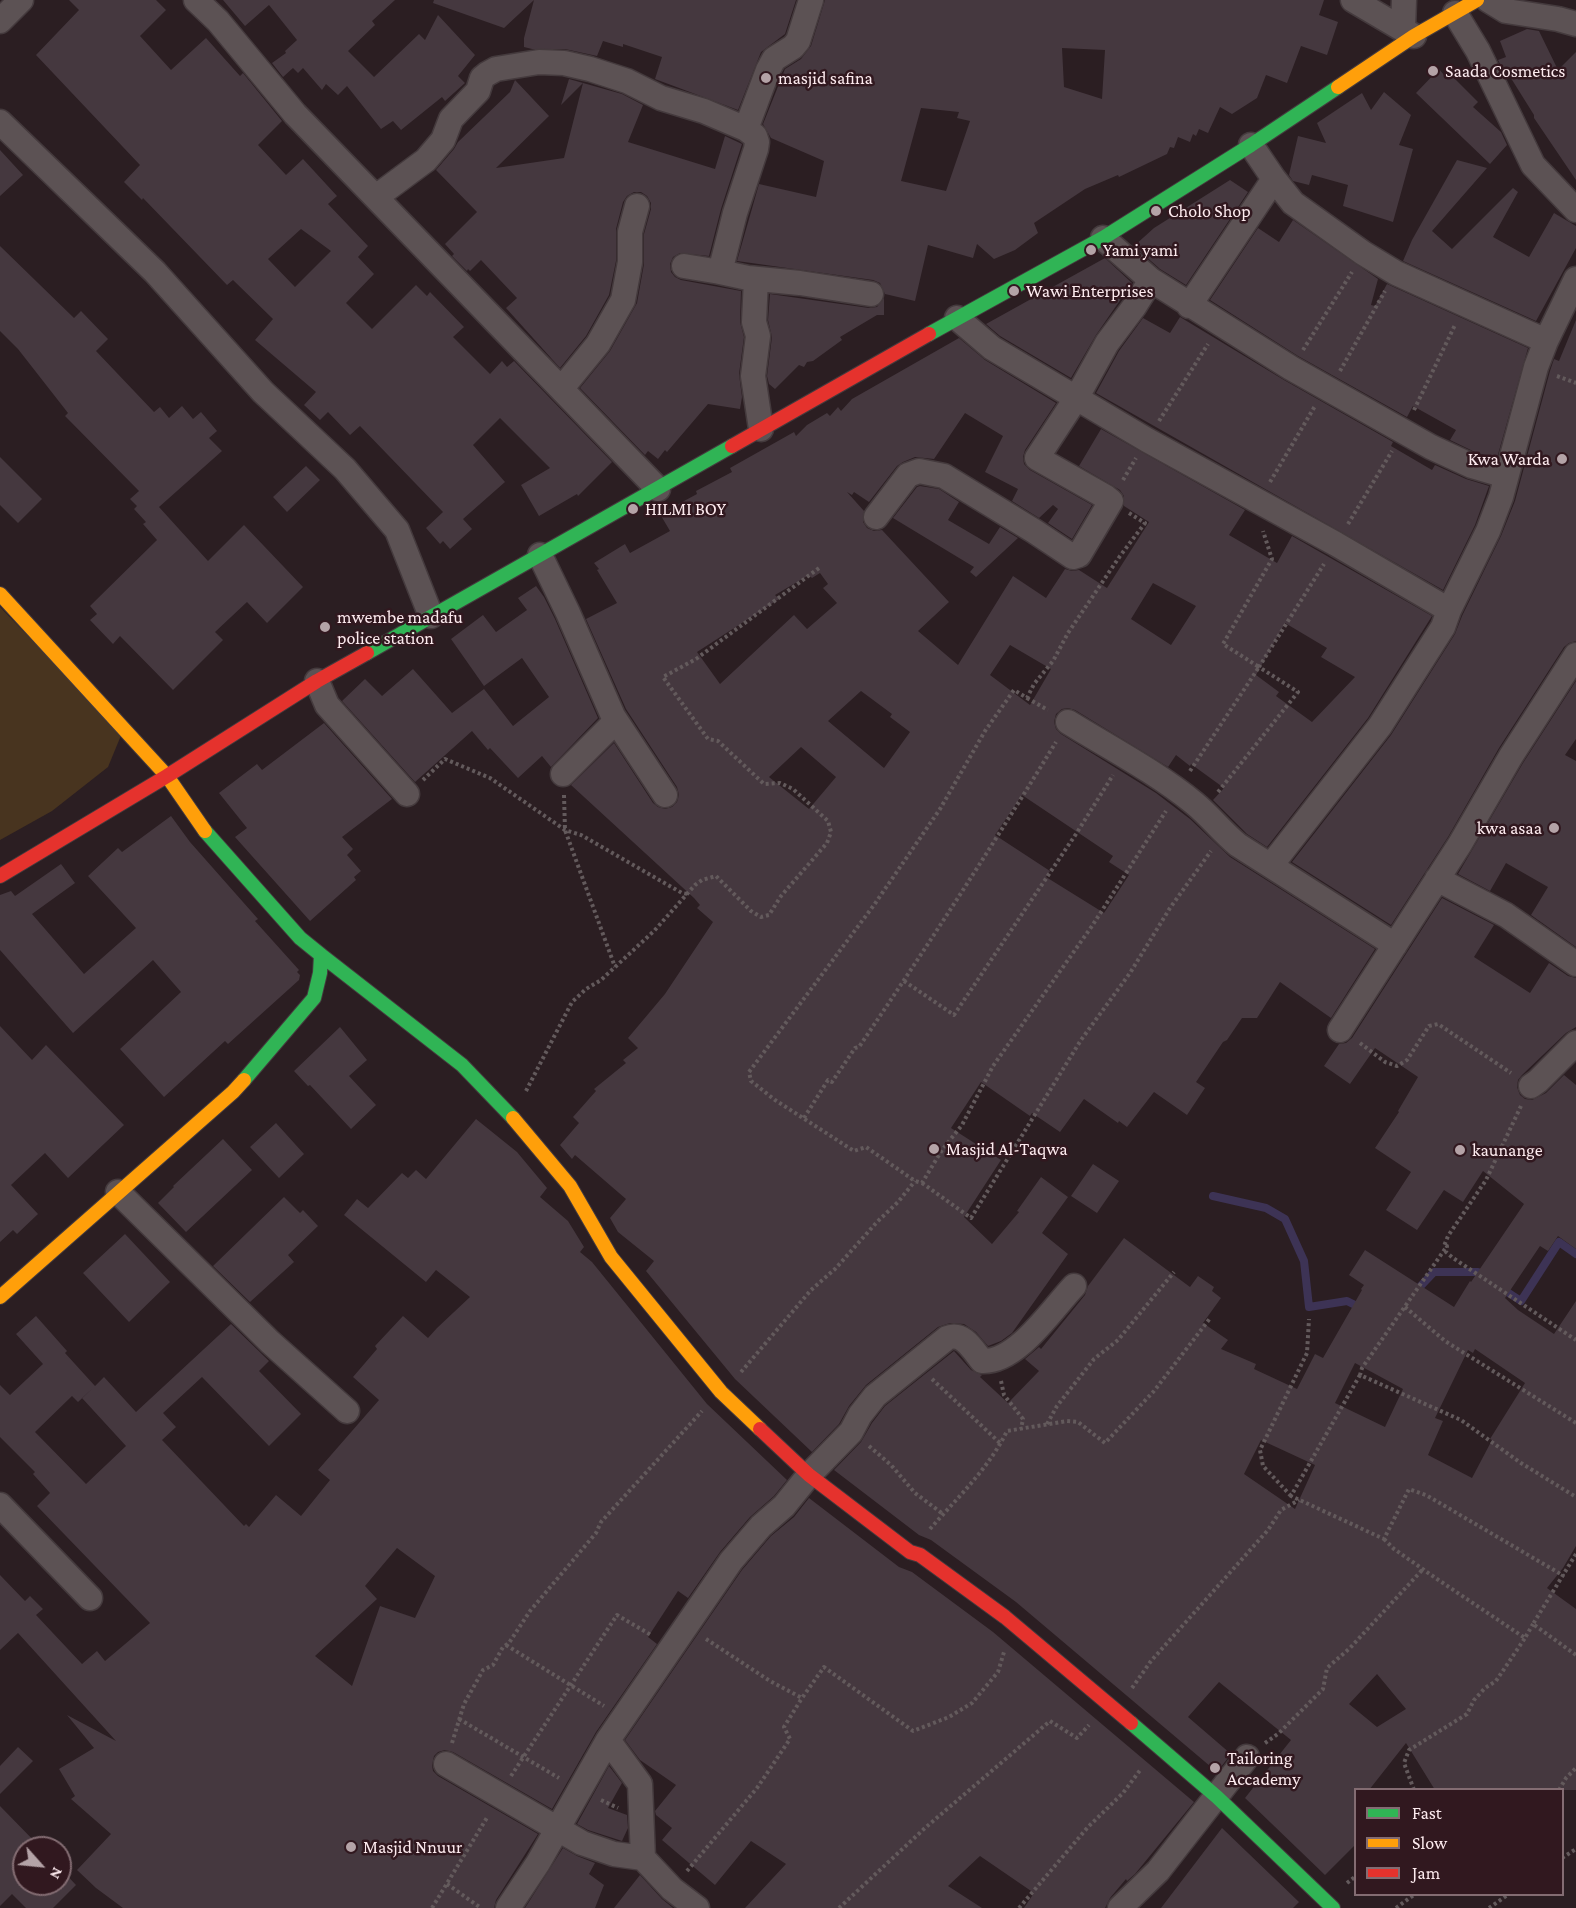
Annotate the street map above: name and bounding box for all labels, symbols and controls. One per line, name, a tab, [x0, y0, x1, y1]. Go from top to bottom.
place label: Saada Cosmetics	[1445, 60, 1565, 82]
marker: Saada Cosmetics	[1426, 64, 1440, 78]
place label: masjid safina	[778, 67, 873, 89]
marker: masjid safina	[759, 71, 773, 85]
place label: Cholo Shop	[1168, 200, 1251, 222]
marker: Cholo Shop	[1149, 204, 1163, 218]
place label: Yami yami	[1103, 239, 1178, 261]
marker: Yami yami	[1084, 243, 1098, 257]
place label: Wawi Enterprises	[1026, 280, 1153, 302]
marker: Wawi Enterprises	[1007, 284, 1021, 298]
place label: Kwa Warda	[1468, 448, 1550, 470]
marker: Kwa Warda	[1555, 452, 1569, 466]
place label: HILMI BOY	[645, 498, 726, 520]
marker: HILMI BOY	[626, 502, 640, 516]
place label: mwembe madafu police station	[337, 606, 463, 648]
marker: mwembe madafu police station	[318, 620, 332, 634]
place label: kwa asaa	[1477, 817, 1542, 839]
marker: kwa asaa	[1547, 821, 1561, 835]
place label: Masjid Al-Taqwa	[946, 1138, 1068, 1160]
place label: kaunange	[1472, 1139, 1543, 1161]
marker: Masjid Al-Taqwa	[927, 1142, 941, 1156]
marker: kaunange	[1453, 1143, 1467, 1157]
place label: Tailoring Accademy	[1227, 1747, 1301, 1790]
marker: Tailoring Accademy	[1208, 1761, 1222, 1775]
legend	[1354, 1788, 1564, 1896]
text: Fast	[1412, 1803, 1442, 1823]
text: Slow	[1412, 1833, 1447, 1853]
north arrow	[12, 1836, 72, 1896]
place label: Masjid Nnuur	[363, 1836, 462, 1858]
marker: Masjid Nnuur	[344, 1840, 358, 1854]
text: Jam	[1412, 1863, 1440, 1883]
text: N	[47, 1865, 67, 1882]

